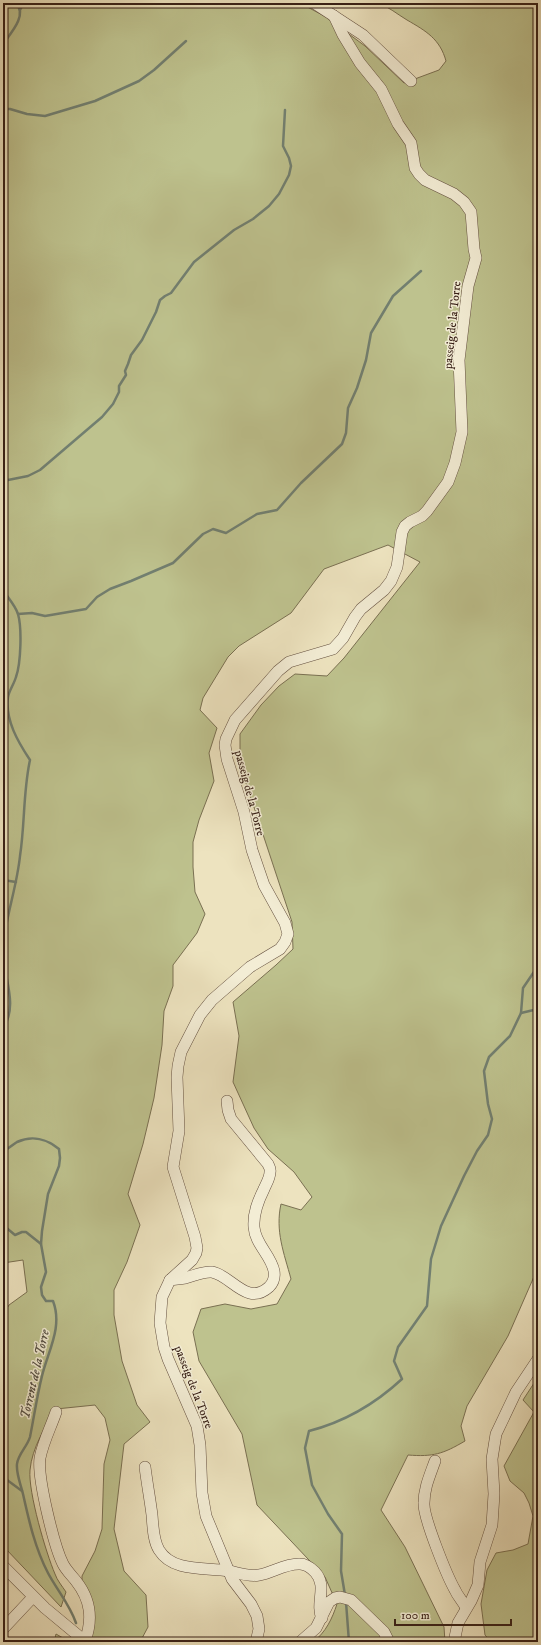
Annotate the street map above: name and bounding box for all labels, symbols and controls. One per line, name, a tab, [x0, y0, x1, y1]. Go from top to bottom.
street label: passeig de la Torre	[440, 281, 465, 371]
street label: passeig de la Torre	[231, 748, 268, 838]
water label: Torrent de la Torre	[17, 1328, 53, 1420]
street label: passeig de la Torre	[170, 1343, 216, 1431]
scale bar	[395, 1601, 511, 1627]
text: 100 m	[401, 1608, 430, 1623]

